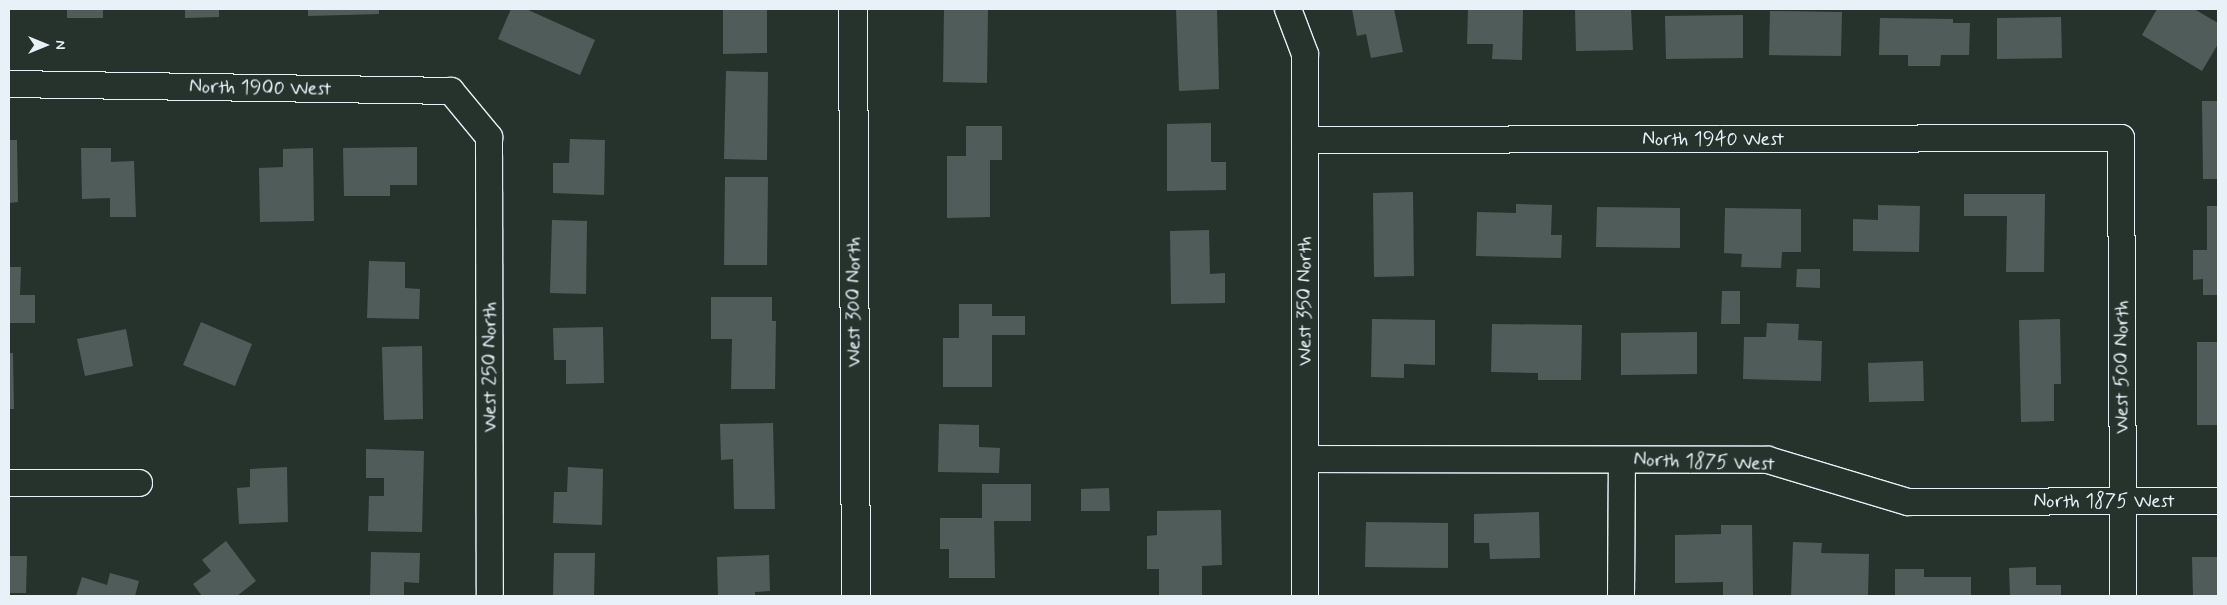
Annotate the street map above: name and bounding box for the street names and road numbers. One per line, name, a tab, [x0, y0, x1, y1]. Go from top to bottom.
street label: North 1900 West	[189, 75, 331, 101]
street label: North 1940 West	[1642, 127, 1784, 151]
street label: West 350 North	[1293, 236, 1317, 366]
street label: West 300 North	[842, 237, 866, 367]
street label: West 500 North	[2110, 300, 2134, 434]
street label: West 250 North	[478, 302, 502, 432]
street label: North 1875 West	[1633, 448, 1775, 476]
street label: North 1875 West	[2033, 489, 2175, 513]

